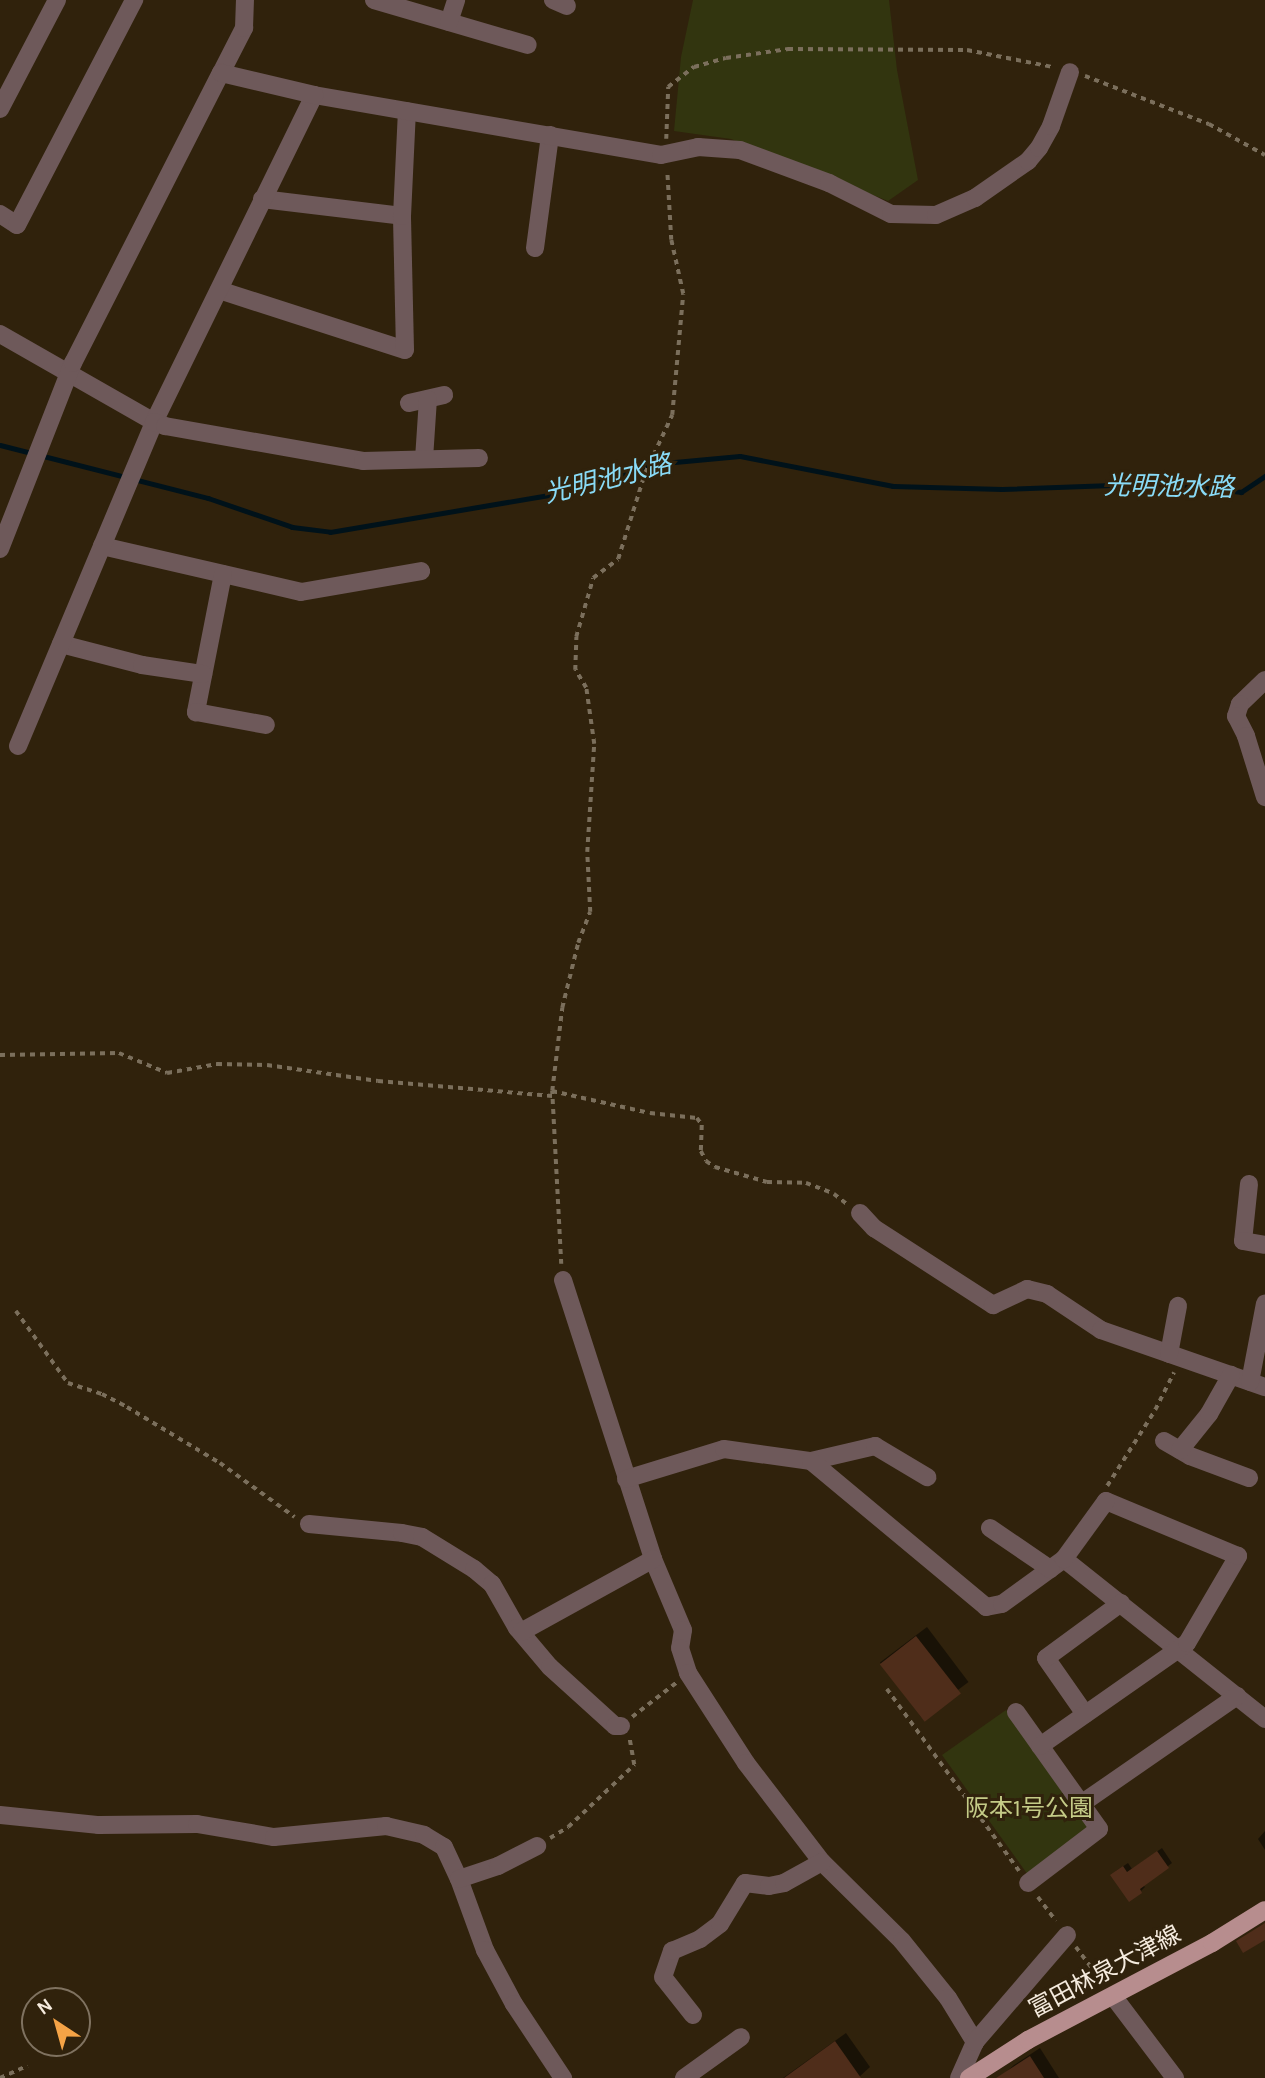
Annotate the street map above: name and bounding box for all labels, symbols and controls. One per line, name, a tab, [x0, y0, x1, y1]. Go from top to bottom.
water label: 光明池水路	[541, 448, 675, 510]
water label: 光明池水路	[1104, 470, 1234, 504]
park label: 阪本1号公園	[965, 1795, 1093, 1823]
street label: 富田林泉大津線	[1024, 1920, 1186, 2024]
north arrow	[21, 1987, 91, 2057]
text: N	[33, 1994, 57, 2020]

